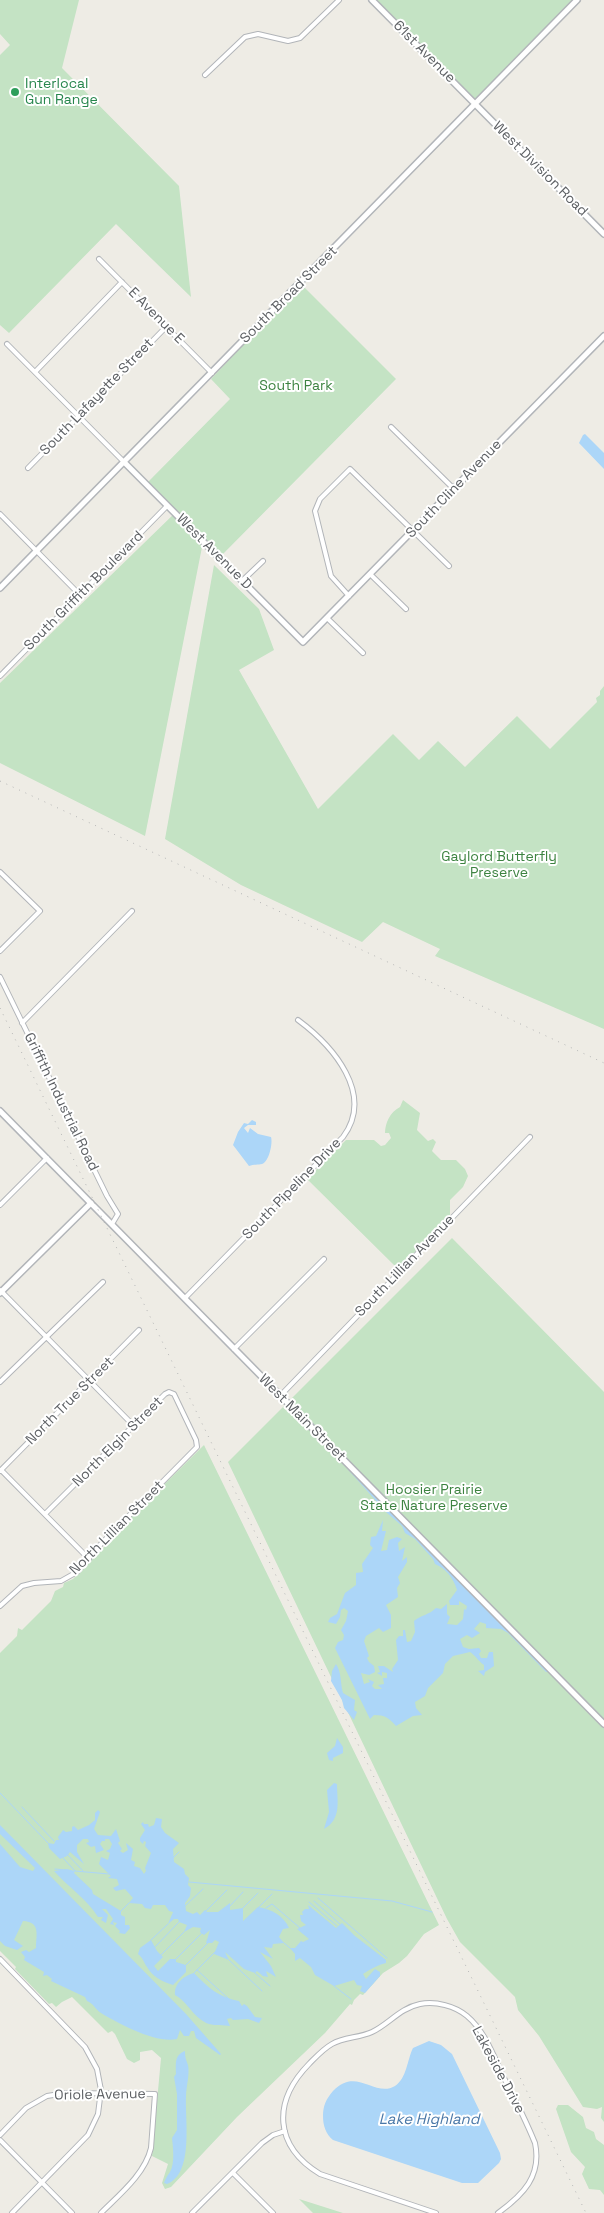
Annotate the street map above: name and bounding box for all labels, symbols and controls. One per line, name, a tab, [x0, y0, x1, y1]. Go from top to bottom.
street label: 61st Avenue	[389, 17, 459, 87]
place label: Interlocal Gun Range	[25, 76, 98, 108]
marker: Interlocal Gun Range	[9, 86, 21, 98]
street label: West Division Road	[489, 118, 591, 220]
street label: South Broad Street	[237, 243, 341, 347]
street label: E Avenue E	[124, 284, 188, 348]
street label: South Lafayette Street	[37, 335, 157, 459]
park label: South Park	[259, 378, 333, 394]
street label: South Cline Avenue	[403, 436, 505, 542]
street label: West Avenue D	[173, 511, 255, 593]
street label: South Griffith Boulevard	[21, 528, 147, 654]
park label: Gaylord Butterfly Preserve	[441, 849, 557, 882]
street label: Griffith Industrial Road	[20, 1030, 102, 1174]
street label: South Pipeline Drive	[239, 1135, 345, 1243]
street label: South Lillian Avenue	[352, 1211, 458, 1321]
street label: North True Street	[23, 1354, 117, 1448]
street label: West Main Street	[255, 1371, 349, 1465]
street label: North Elgin Street	[69, 1393, 167, 1491]
street label: North Lillian Street	[66, 1477, 168, 1579]
park label: Hoosier Prairie State Nature Preserve	[360, 1482, 508, 1514]
street label: Lakeside Drive	[468, 2024, 528, 2116]
street label: Oriole Avenue	[54, 2086, 146, 2104]
water label: Lake Highland	[379, 2111, 479, 2129]

